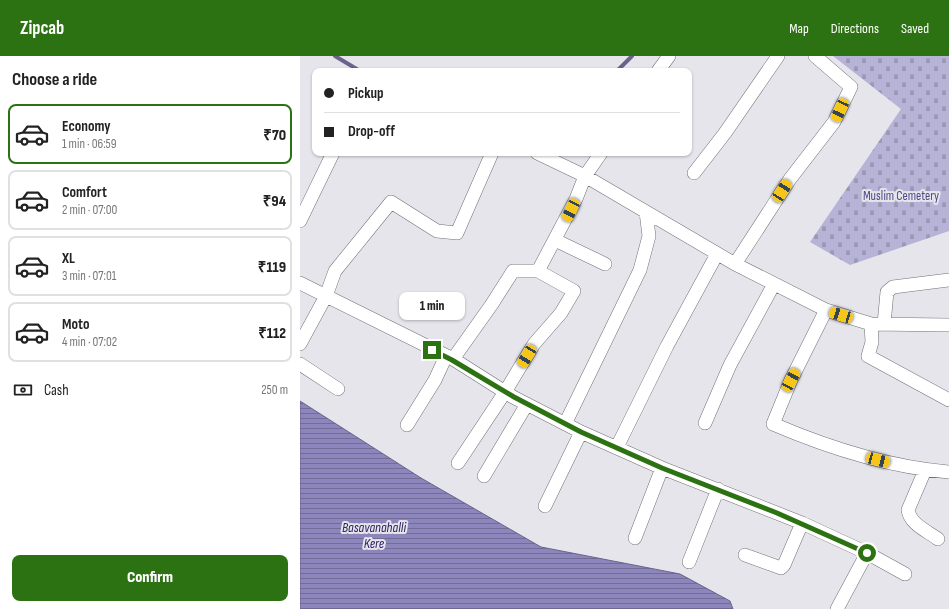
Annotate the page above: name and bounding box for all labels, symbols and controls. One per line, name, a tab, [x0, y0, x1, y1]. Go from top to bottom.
text: Zipcab	[20, 17, 64, 40]
text: Map	[789, 20, 809, 37]
text: Directions	[831, 20, 879, 37]
text: Saved	[901, 20, 929, 37]
text: Choose a ride	[12, 69, 97, 90]
text: Pickup	[348, 84, 384, 103]
car	[829, 97, 851, 123]
icon: car	[14, 116, 50, 152]
text: Economy	[62, 117, 111, 136]
text: Drop-off	[348, 122, 395, 141]
text: ₹70	[263, 126, 286, 145]
text: 1 min · 06:59	[62, 136, 117, 152]
car	[770, 178, 794, 204]
icon: car	[14, 182, 50, 218]
text: Comfort	[62, 183, 107, 202]
park label: Muslim Cemetery	[863, 188, 939, 204]
text: ₹94	[263, 192, 286, 211]
car	[560, 197, 582, 223]
text: 2 min · 07:00	[62, 202, 117, 218]
icon: car	[14, 248, 50, 284]
text: XL	[62, 249, 75, 268]
text: ₹119	[258, 258, 286, 277]
text: 3 min · 07:01	[62, 268, 116, 284]
callout: 1 min	[399, 292, 465, 320]
text: 1 min	[420, 298, 444, 314]
car	[828, 306, 854, 324]
icon: car	[14, 314, 50, 350]
text: Moto	[62, 315, 89, 334]
text: ₹112	[258, 324, 286, 343]
text: 4 min · 07:02	[62, 334, 117, 350]
route end	[423, 341, 441, 359]
car	[516, 343, 538, 369]
car	[780, 367, 802, 393]
icon: cash	[12, 379, 34, 401]
text: Cash	[44, 381, 69, 400]
text: 250 m	[261, 382, 288, 398]
car	[865, 451, 891, 469]
water label: Basavanahalli Kere	[342, 519, 407, 552]
route start	[858, 544, 876, 562]
button: Confirm	[12, 555, 288, 601]

